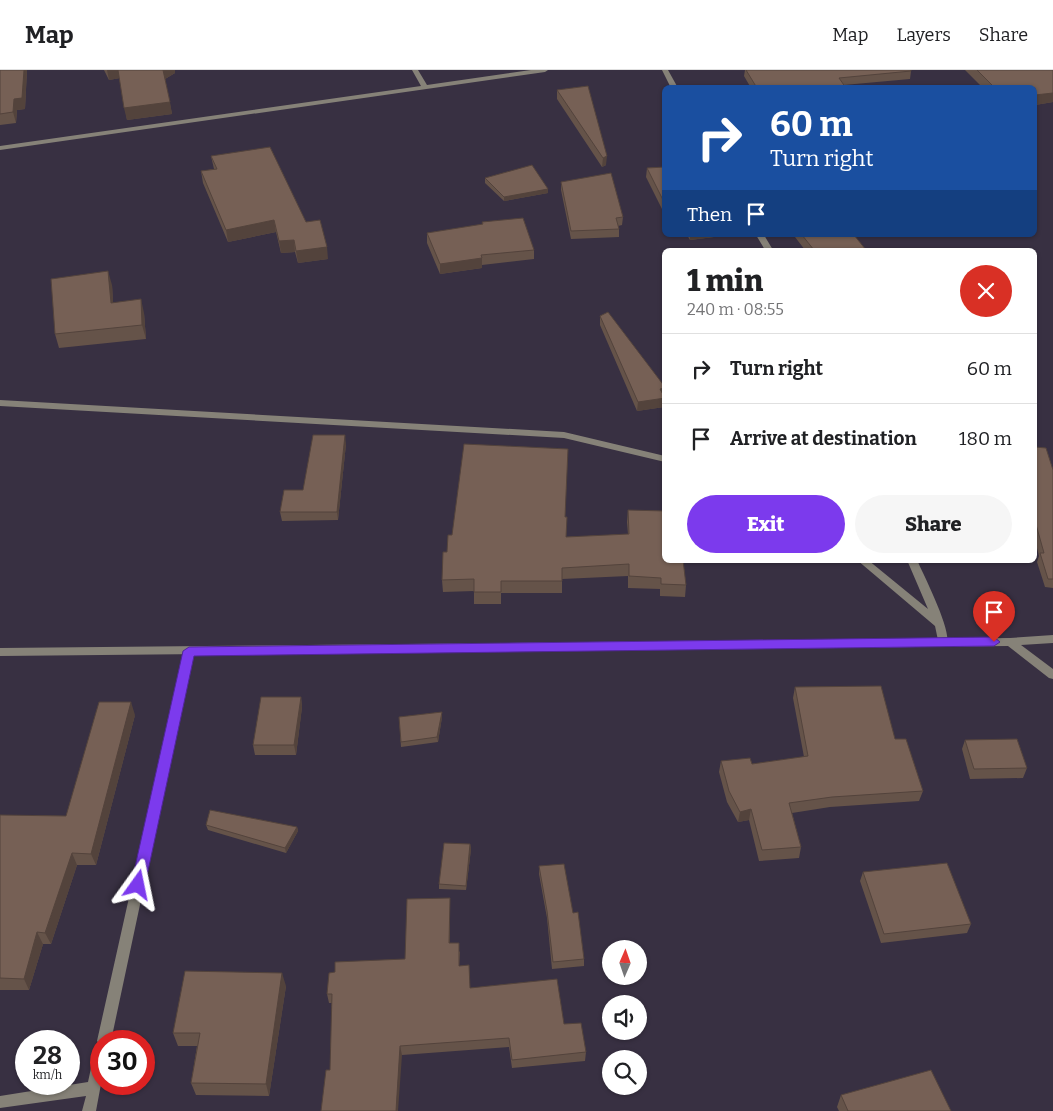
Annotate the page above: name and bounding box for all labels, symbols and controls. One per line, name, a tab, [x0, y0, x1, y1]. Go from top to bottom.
text: Map	[25, 21, 74, 49]
text: Map	[832, 24, 868, 46]
text: Layers	[896, 24, 951, 46]
text: Share	[979, 24, 1028, 46]
text: 60 m	[770, 103, 853, 145]
icon: right	[687, 105, 752, 170]
text: Turn right	[770, 145, 873, 172]
icon: arrive	[742, 200, 770, 228]
text: Then	[687, 203, 732, 226]
text: 1 min	[687, 263, 763, 299]
button: close	[960, 265, 1012, 317]
text: 240 m · 08:55	[687, 300, 784, 319]
icon: right	[687, 355, 715, 383]
text: Turn right	[730, 357, 823, 380]
text: 60 m	[967, 357, 1012, 380]
icon: arrive	[687, 425, 715, 453]
text: Arrive at destination	[730, 427, 917, 450]
text: 180 m	[959, 427, 1012, 450]
button: Exit	[687, 495, 845, 553]
button: Share	[855, 495, 1012, 553]
pin	[973, 591, 1015, 642]
icon: arrive	[980, 598, 1008, 626]
position arrow	[111, 858, 163, 910]
north arrow	[602, 940, 648, 985]
map controls	[602, 940, 647, 1095]
button: sound	[602, 995, 647, 1040]
speed limit sign: 30	[90, 1030, 155, 1095]
text: 28	[33, 1041, 62, 1071]
button: search	[602, 1050, 647, 1095]
text: km/h	[33, 1068, 62, 1082]

